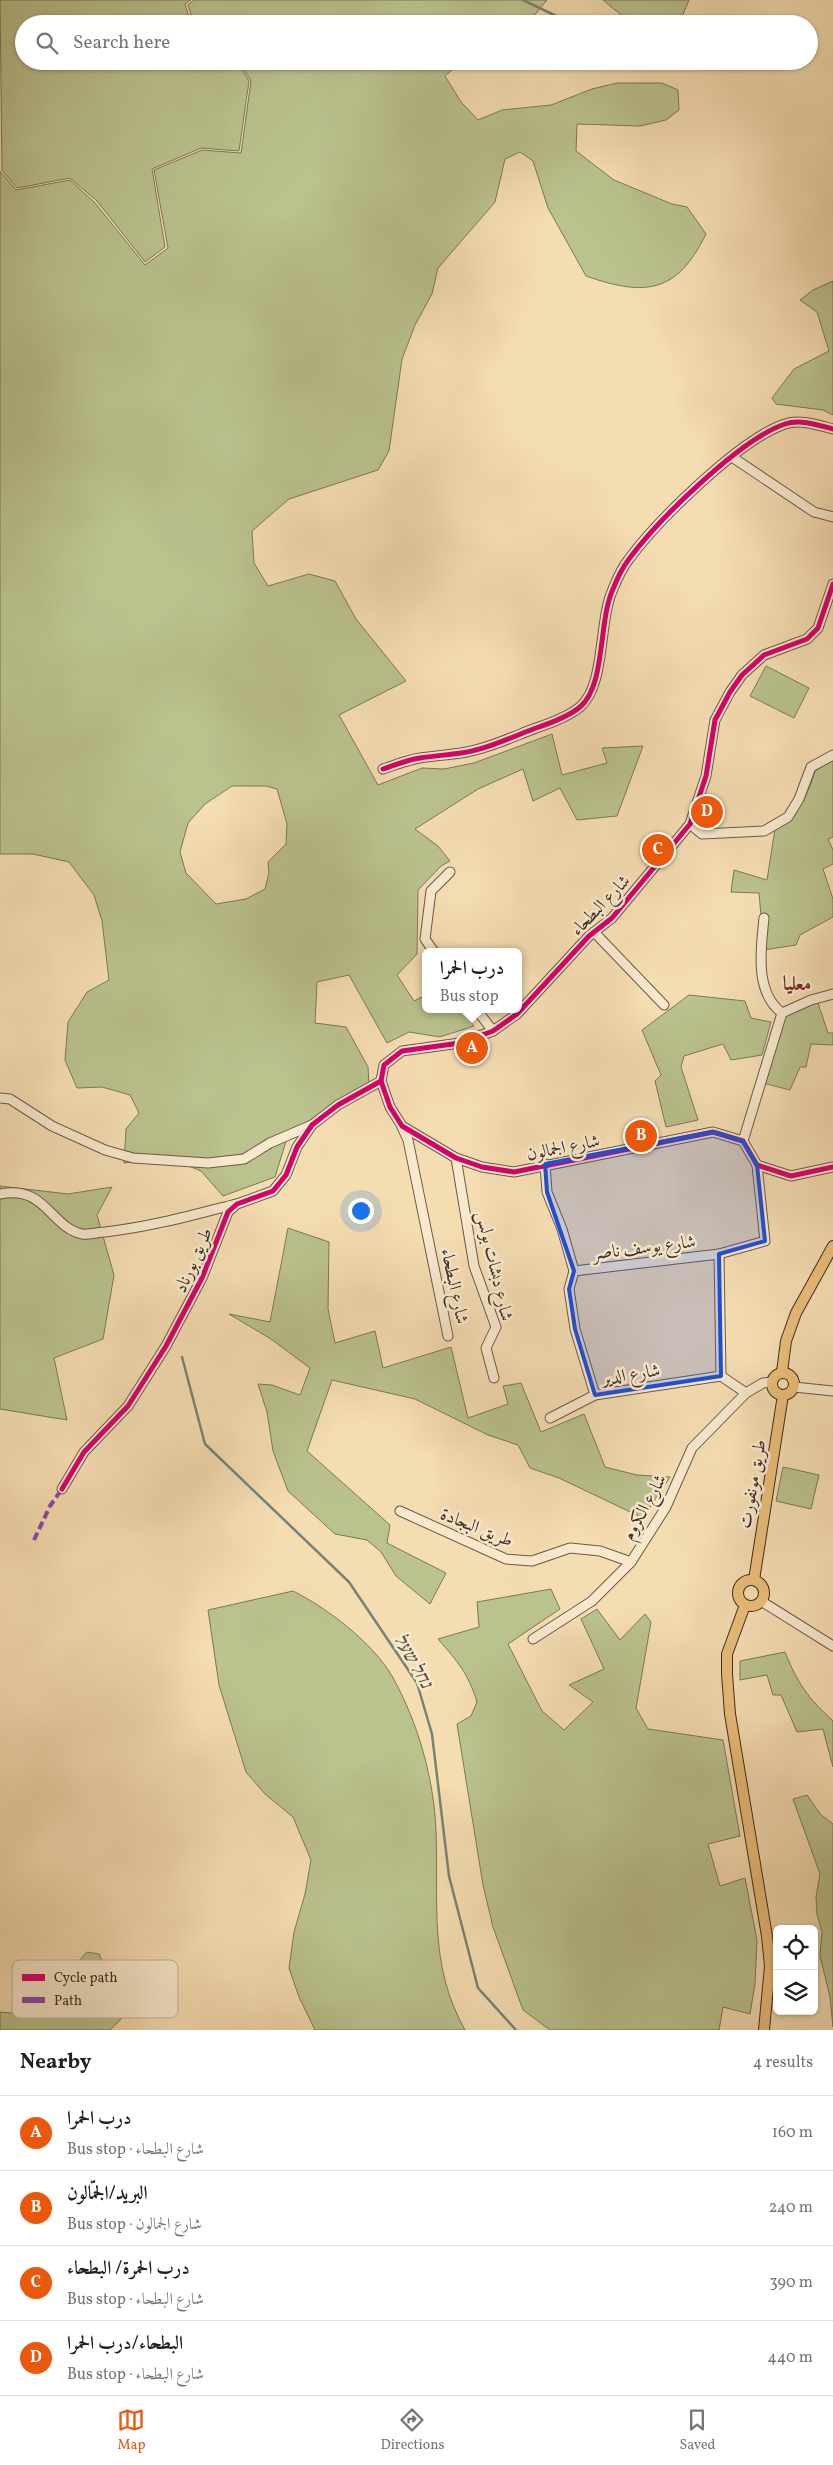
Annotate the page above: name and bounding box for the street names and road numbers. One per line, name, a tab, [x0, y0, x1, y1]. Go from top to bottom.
street label: شارع البطحاء	[565, 870, 637, 943]
street label: شارع الجمالون	[524, 1129, 602, 1169]
street label: شارع دبشات بولس	[468, 1209, 518, 1324]
street label: طريق بورناد	[169, 1224, 220, 1297]
street label: شارع يوسف ناصر	[589, 1230, 697, 1268]
street label: شارع البطحاء	[432, 1246, 474, 1327]
street label: شارع الدير	[598, 1359, 662, 1394]
street label: طريق مونفورت	[733, 1438, 774, 1531]
street label: شارع الكروم	[617, 1470, 676, 1546]
street label: طريق البجادة	[436, 1502, 517, 1554]

